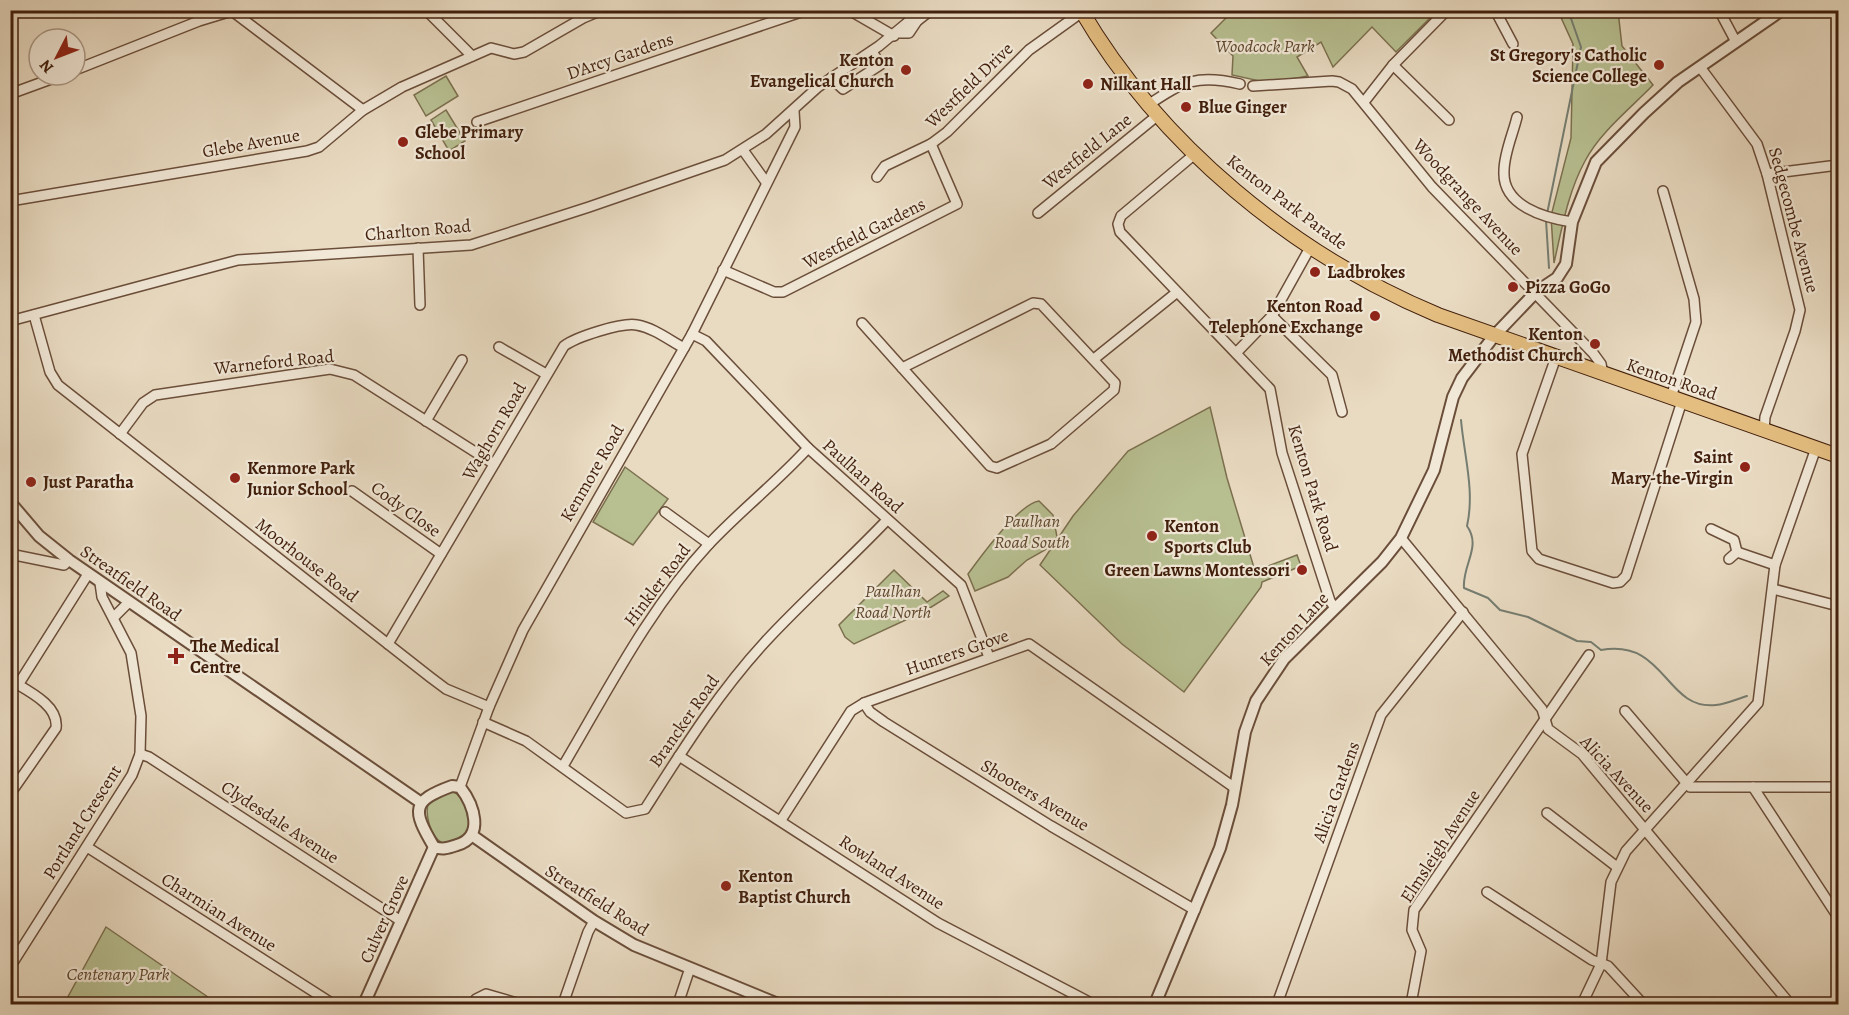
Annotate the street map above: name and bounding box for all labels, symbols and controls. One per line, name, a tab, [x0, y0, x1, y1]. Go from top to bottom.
north arrow	[27, 27, 87, 87]
street label: D'Arcy Gardens	[563, 27, 677, 85]
park label: Woodcock Park	[1215, 34, 1315, 58]
street label: Westfield Drive	[919, 37, 1018, 134]
place label: St Gregory's Catholic Science College	[1490, 43, 1647, 88]
place label: Kenton Evangelical Church	[750, 48, 894, 93]
text: N	[34, 54, 59, 78]
marker: St Gregory's Catholic Science College	[1652, 58, 1666, 72]
marker: Kenton Evangelical Church	[899, 63, 913, 77]
place label: Nilkant Hall	[1100, 72, 1192, 96]
marker: Nilkant Hall	[1081, 77, 1095, 91]
place label: Blue Ginger	[1198, 95, 1287, 119]
marker: Blue Ginger	[1179, 100, 1193, 114]
street label: Westfield Lane	[1037, 108, 1137, 195]
place label: Glebe Primary School	[415, 120, 524, 165]
street label: Glebe Avenue	[200, 123, 302, 163]
street label: Woodgrange Avenue	[1407, 133, 1528, 260]
marker: Glebe Primary School	[396, 135, 410, 149]
street label: Sedgecombe Avenue	[1763, 145, 1825, 295]
street label: Kenton Park Parade	[1222, 149, 1352, 255]
street label: Westfield Gardens	[798, 192, 929, 275]
street label: Charlton Road	[364, 213, 472, 247]
place label: Ladbrokes	[1327, 260, 1405, 284]
marker: Ladbrokes	[1308, 265, 1322, 279]
place label: Pizza GoGo	[1525, 275, 1610, 299]
marker: Pizza GoGo	[1506, 280, 1520, 294]
place label: Kenton Road Telephone Exchange	[1209, 294, 1363, 339]
marker: Kenton Road Telephone Exchange	[1368, 309, 1382, 323]
place label: Kenton Methodist Church	[1448, 322, 1583, 367]
marker: Kenton Methodist Church	[1588, 337, 1602, 351]
street label: Warneford Road	[212, 344, 336, 380]
street label: Kenton Road	[1623, 352, 1721, 406]
street label: Waghorn Road	[456, 377, 532, 485]
street label: Kenmore Road	[554, 420, 630, 526]
street label: Kenton Park Road	[1282, 421, 1344, 555]
street label: Paulhan Road	[817, 433, 909, 519]
place label: Saint Mary-the-Virgin	[1611, 445, 1733, 490]
place label: Kenmore Park Junior School	[247, 456, 356, 501]
marker: Saint Mary-the-Virgin	[1738, 460, 1752, 474]
place label: Just Paratha	[43, 470, 134, 494]
marker: Kenmore Park Junior School	[228, 471, 242, 485]
marker: Just Paratha	[24, 475, 38, 489]
street label: Cody Close	[366, 475, 446, 543]
park label: Paulhan Road South	[994, 509, 1070, 554]
street label: Moorhouse Road	[251, 512, 364, 608]
place label: Kenton Sports Club	[1164, 514, 1251, 559]
marker: Kenton Sports Club	[1145, 529, 1159, 543]
street label: Streatfield Road	[76, 539, 187, 627]
street label: Hinkler Road	[618, 539, 696, 631]
place label: Green Lawns Montessori	[1104, 558, 1290, 582]
marker: Green Lawns Montessori	[1295, 563, 1309, 577]
park label: Paulhan Road North	[855, 579, 931, 624]
street label: Kenton Lane	[1254, 587, 1334, 671]
street label: Hunters Grove	[902, 623, 1012, 681]
place label: The Medical Centre	[190, 634, 279, 679]
marker: The Medical Centre	[167, 647, 185, 665]
street label: Brancker Road	[643, 670, 725, 772]
street label: Alicia Avenue	[1574, 729, 1659, 818]
street label: Alicia Gardens	[1306, 738, 1365, 847]
street label: Shooters Avenue	[976, 753, 1094, 837]
street label: Portland Crescent	[37, 760, 127, 884]
street label: Clydesdale Avenue	[216, 775, 344, 869]
street label: Elmsleigh Avenue	[1394, 785, 1486, 907]
street label: Rowland Avenue	[835, 829, 949, 915]
street label: Streatfield Road	[540, 858, 654, 942]
place label: Kenton Baptist Church	[738, 864, 851, 909]
street label: Charmian Avenue	[157, 867, 281, 957]
street label: Culver Grove	[354, 871, 414, 967]
marker: Kenton Baptist Church	[719, 879, 733, 893]
park label: Centenary Park	[66, 962, 170, 986]

